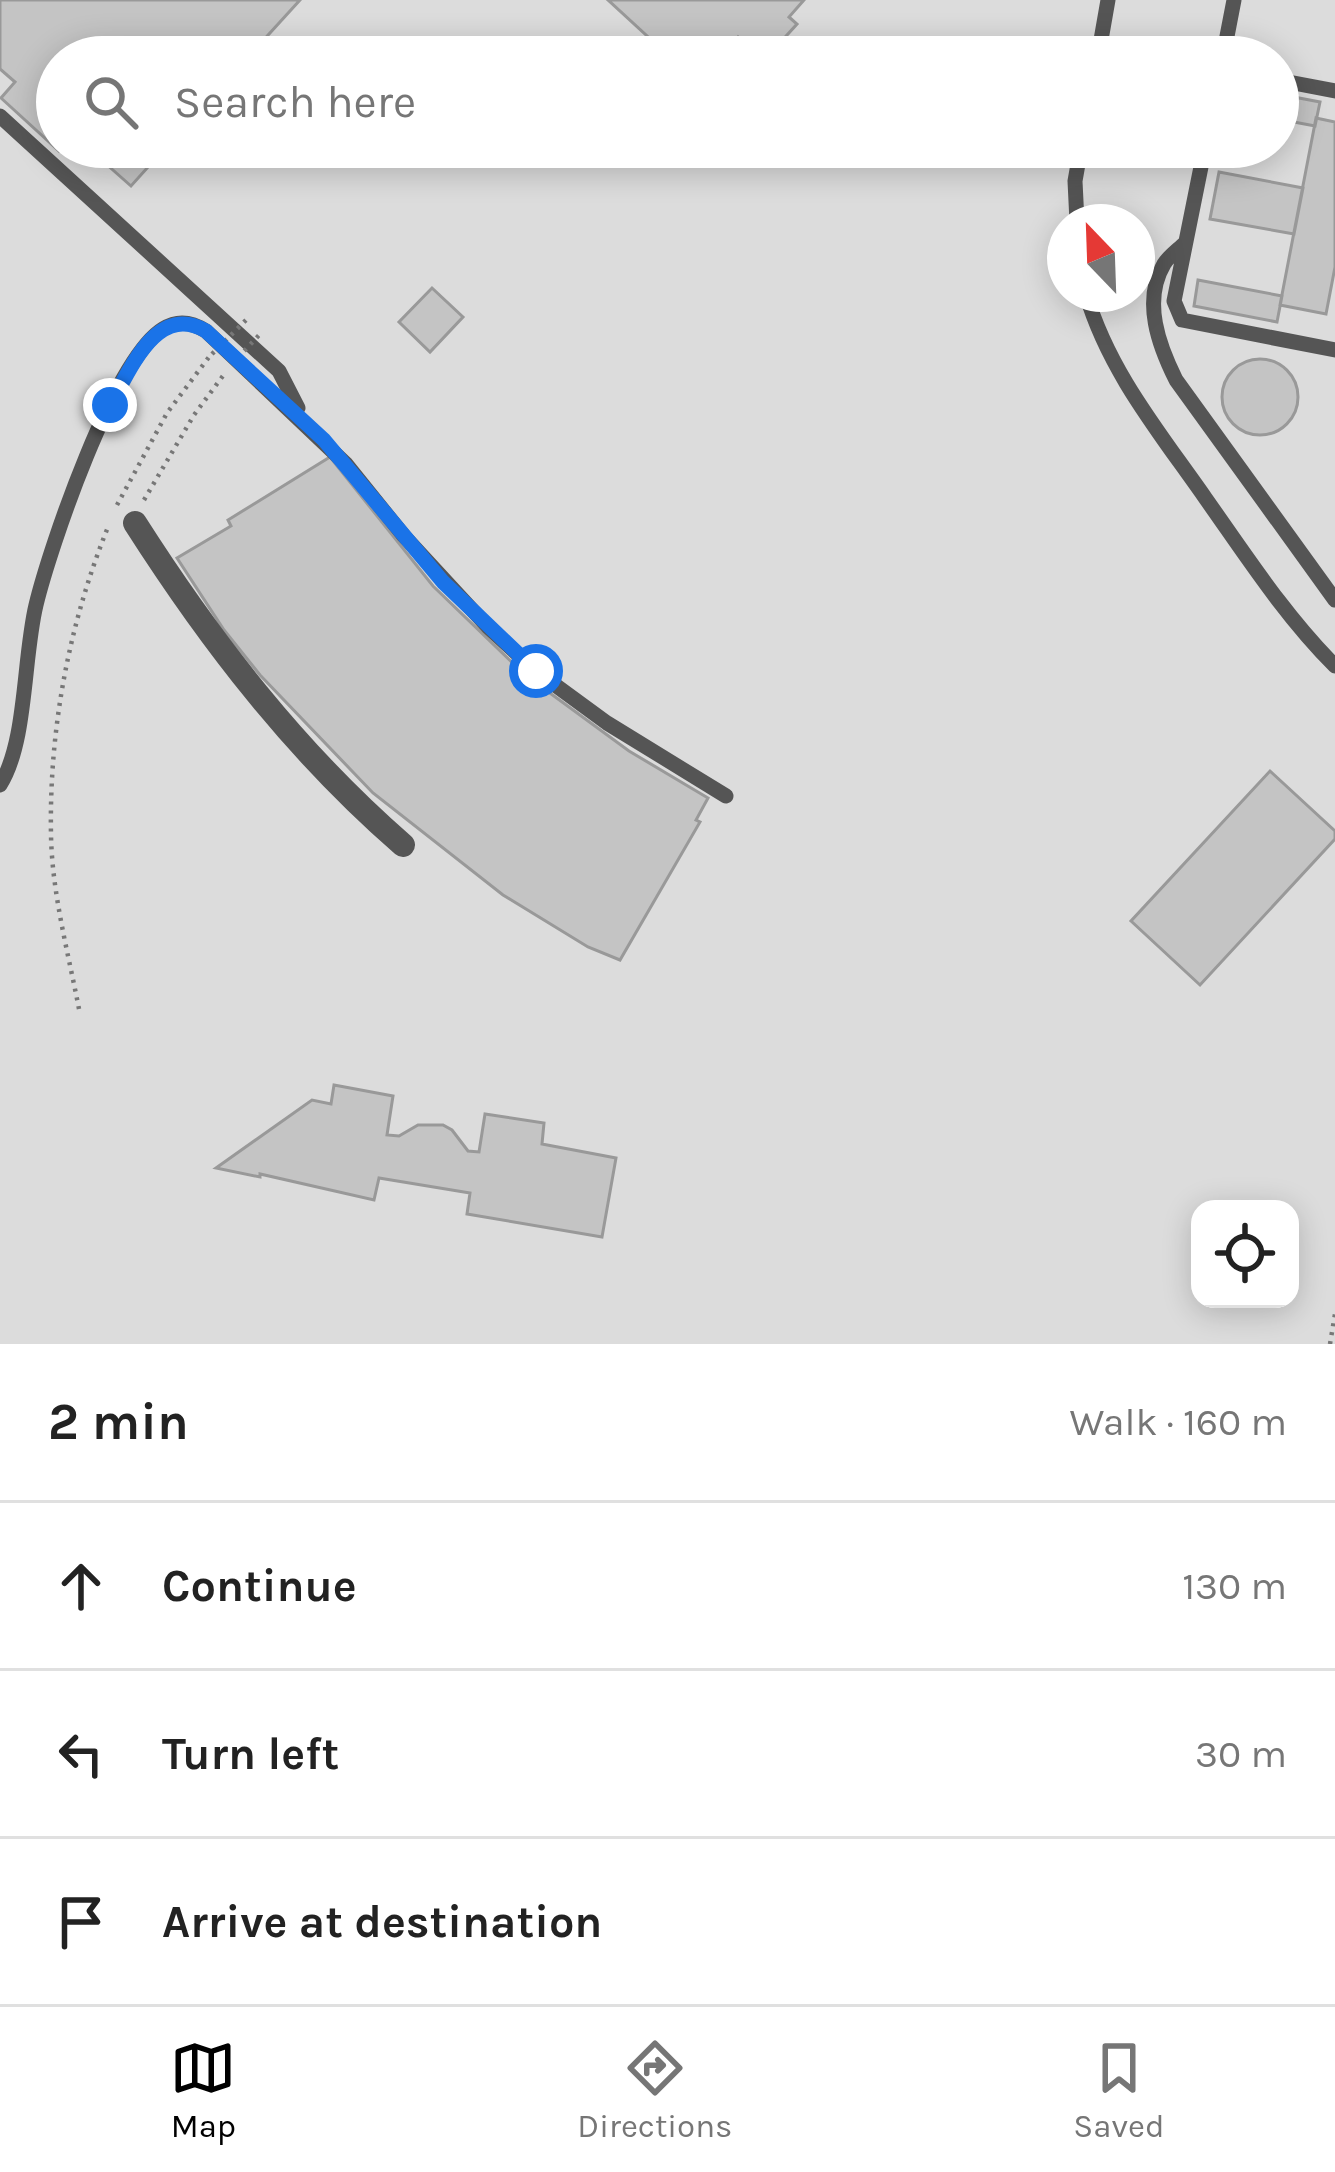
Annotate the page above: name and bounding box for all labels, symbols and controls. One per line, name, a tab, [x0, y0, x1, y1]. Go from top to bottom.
search box	[36, 36, 1299, 168]
icon: search	[78, 69, 144, 135]
text: Search here	[174, 76, 416, 128]
north arrow	[1047, 204, 1155, 312]
route end	[83, 378, 137, 432]
route start	[509, 644, 563, 698]
map controls	[1191, 1200, 1299, 1308]
button: locate	[1191, 1200, 1299, 1308]
text: 2 min	[48, 1392, 189, 1452]
text: Walk · 160 m	[1069, 1399, 1287, 1445]
icon: ahead	[48, 1553, 114, 1619]
text: Continue	[162, 1560, 357, 1612]
text: 130 m	[1182, 1563, 1287, 1609]
icon: left	[48, 1721, 114, 1787]
text: Turn left	[162, 1728, 339, 1780]
text: 30 m	[1195, 1731, 1287, 1777]
icon: arrive	[48, 1889, 114, 1955]
text: Arrive at destination	[162, 1896, 602, 1948]
tab: Map	[170, 2035, 236, 2145]
tab: Directions	[577, 2035, 732, 2145]
tab: Saved	[1073, 2035, 1165, 2145]

